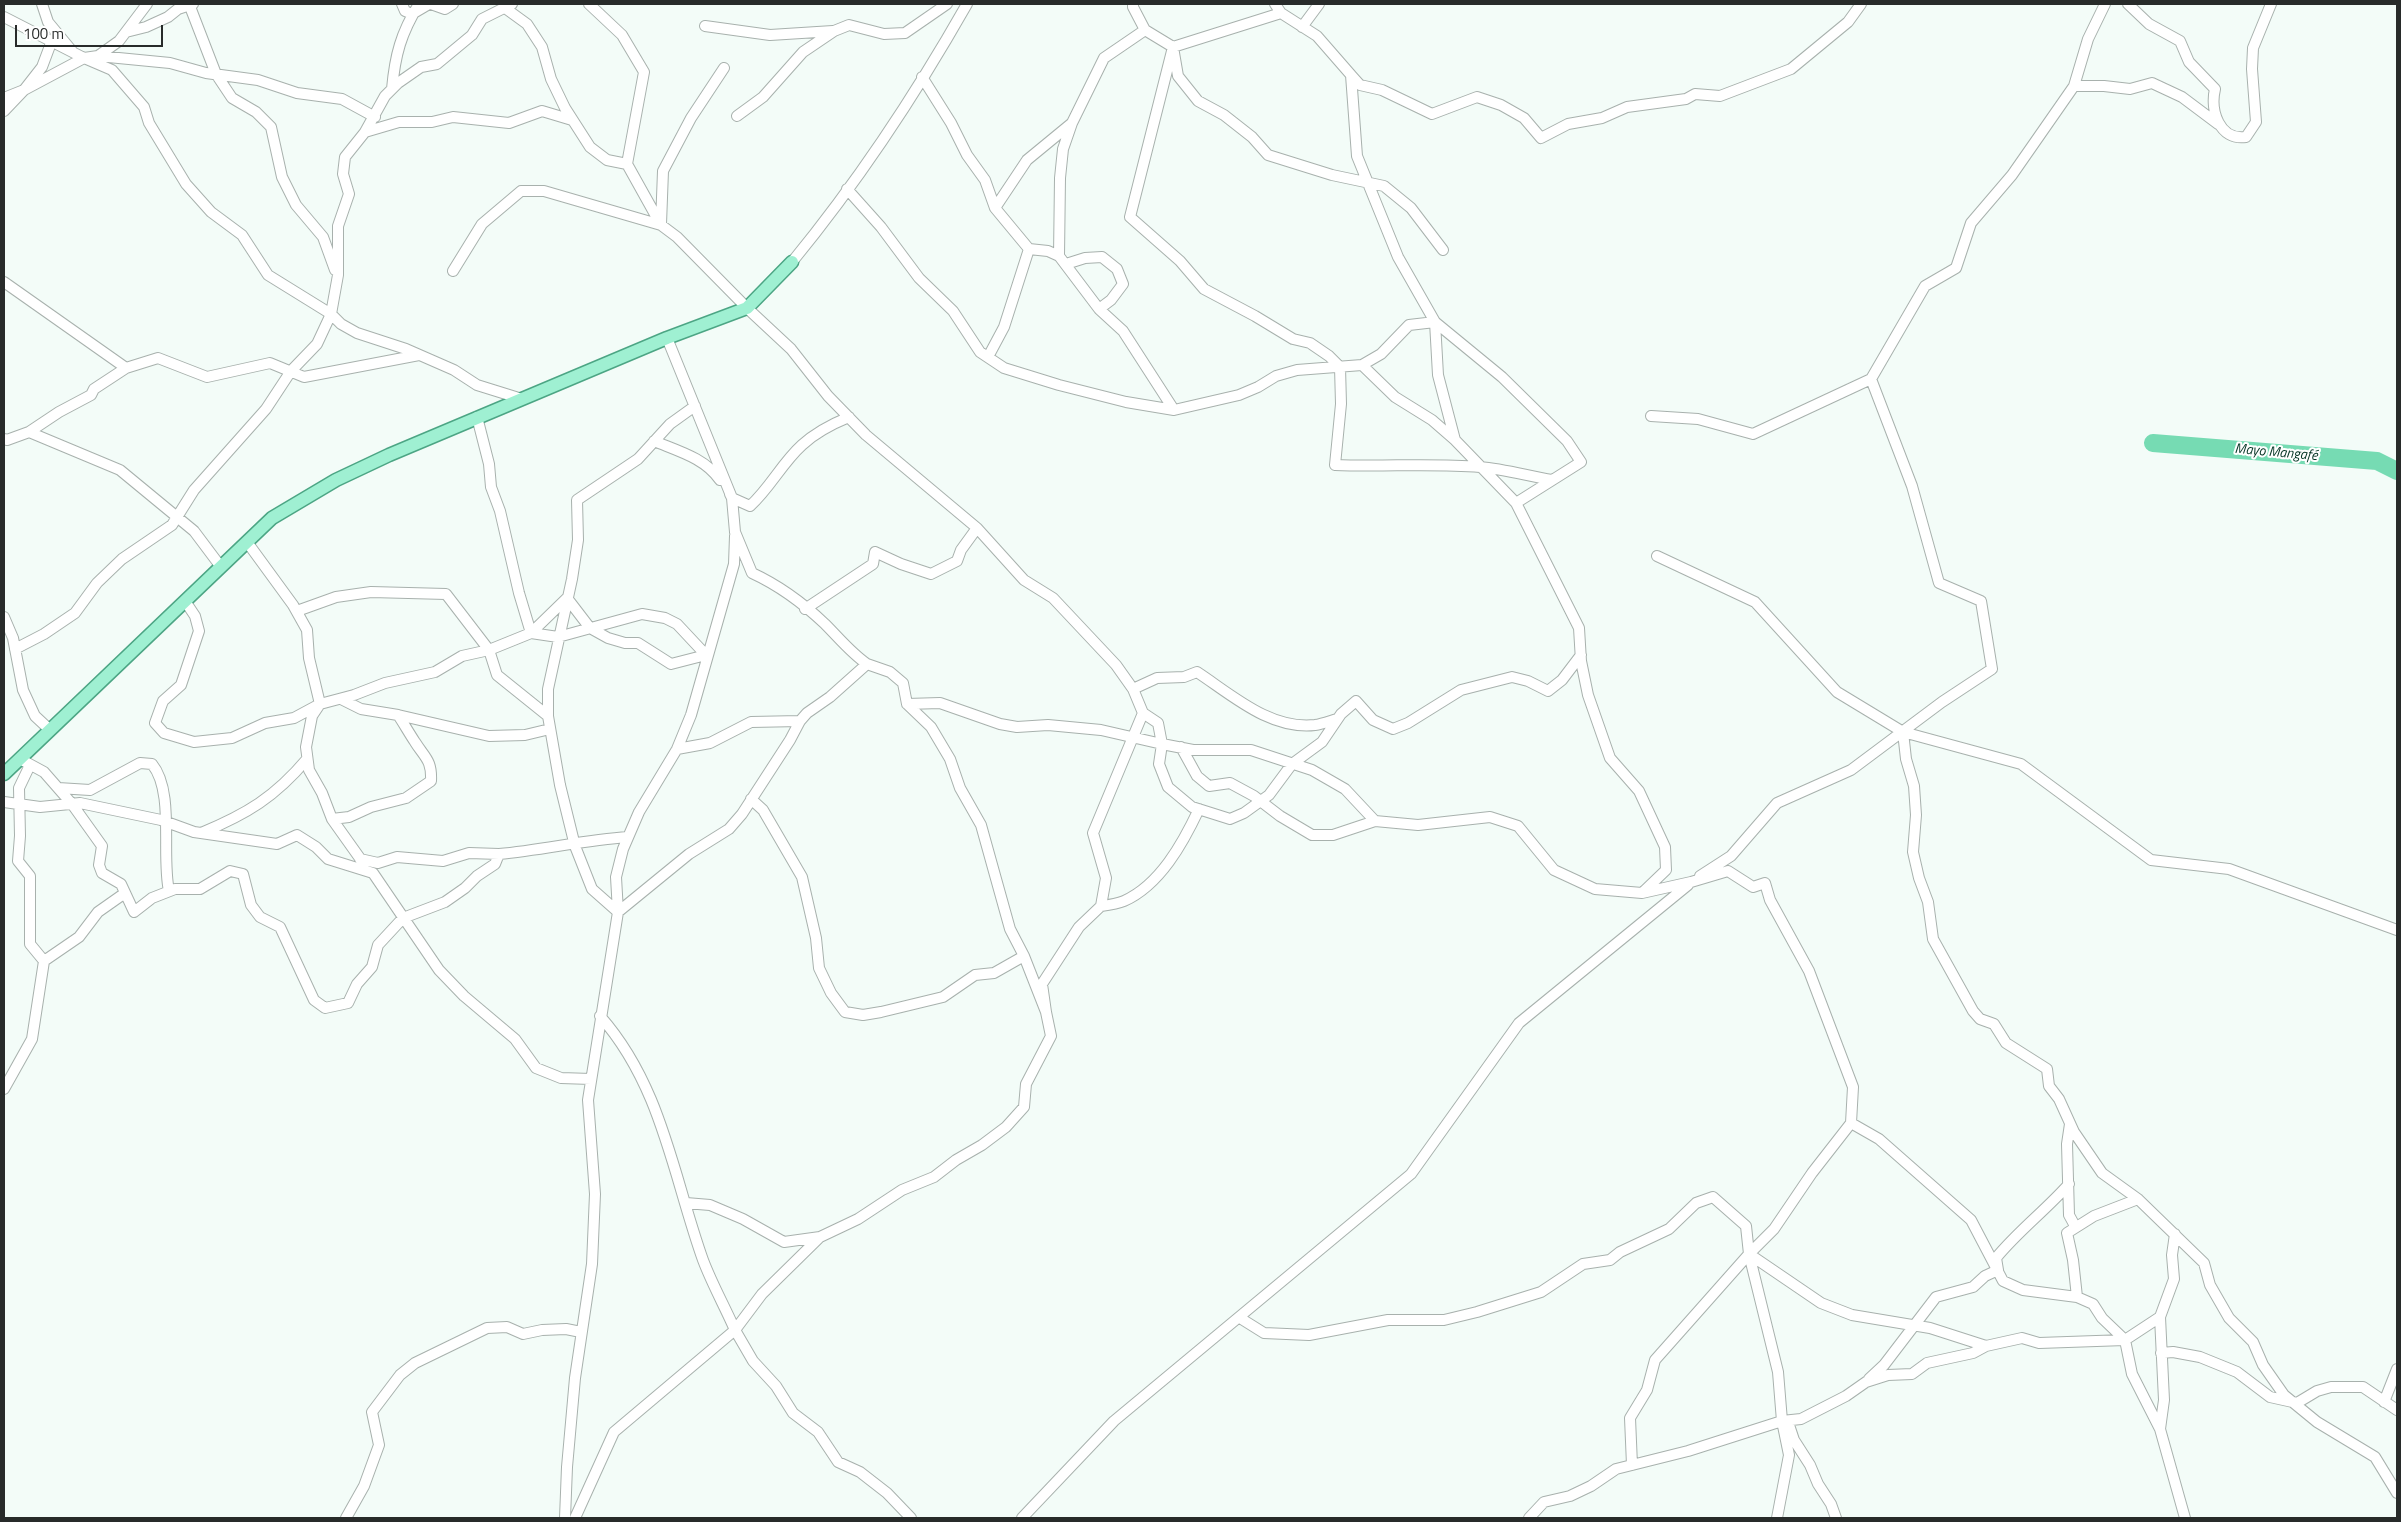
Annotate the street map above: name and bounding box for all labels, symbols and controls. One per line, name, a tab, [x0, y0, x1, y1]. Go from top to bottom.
scale bar	[18, 15, 165, 47]
text: 100 m	[23, 22, 64, 45]
water label: Mayo Mangafé	[2234, 441, 2318, 465]

